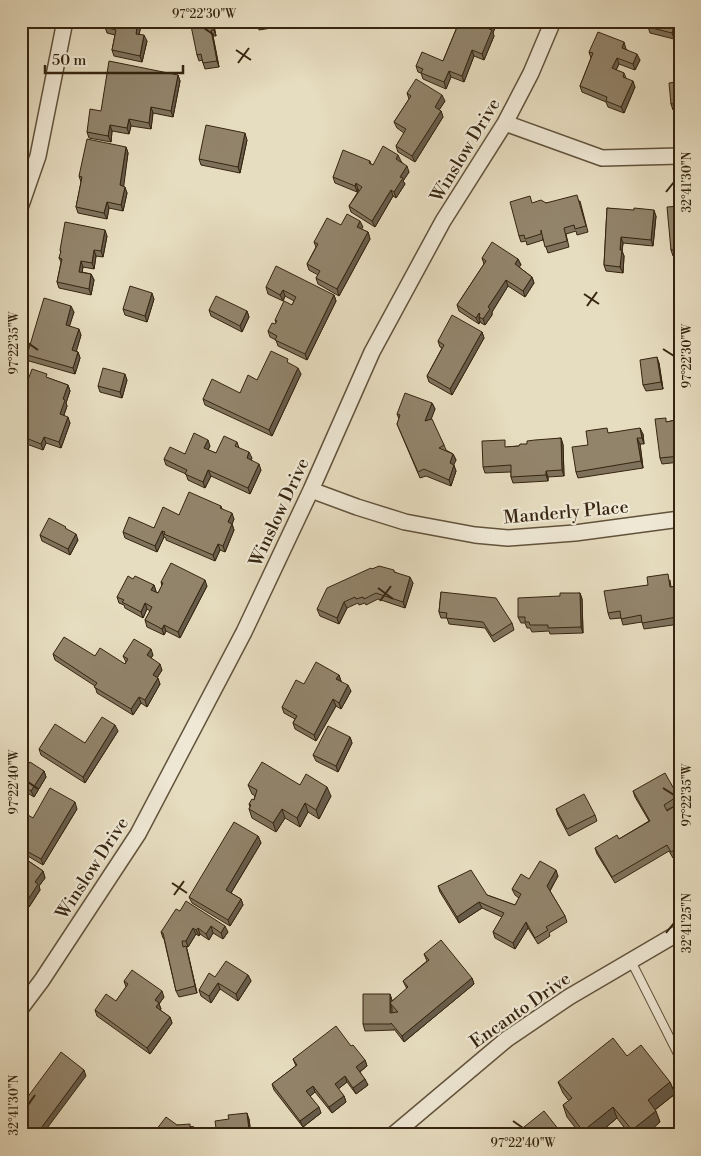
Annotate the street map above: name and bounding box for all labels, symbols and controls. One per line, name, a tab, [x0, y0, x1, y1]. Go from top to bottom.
text: 97°22'30"W	[172, 7, 237, 22]
scale bar	[45, 42, 182, 74]
text: 50 m	[52, 51, 86, 70]
street label: Winslow Drive	[425, 94, 505, 207]
text: 32°41'30"N	[680, 151, 695, 213]
text: 97°22'35"W	[7, 310, 22, 374]
text: 97°22'30"W	[680, 323, 695, 388]
street label: Winslow Drive	[244, 454, 315, 571]
street label: Manderly Place	[503, 496, 629, 529]
text: 97°22'40"W	[7, 749, 22, 814]
text: 97°22'35"W	[680, 762, 695, 826]
street label: Winslow Drive	[50, 813, 134, 925]
text: 32°41'25"N	[680, 893, 695, 953]
street label: Encanto Drive	[465, 967, 575, 1054]
text: 32°41'30"N	[7, 1074, 22, 1136]
text: 97°22'40"W	[491, 1136, 556, 1151]

